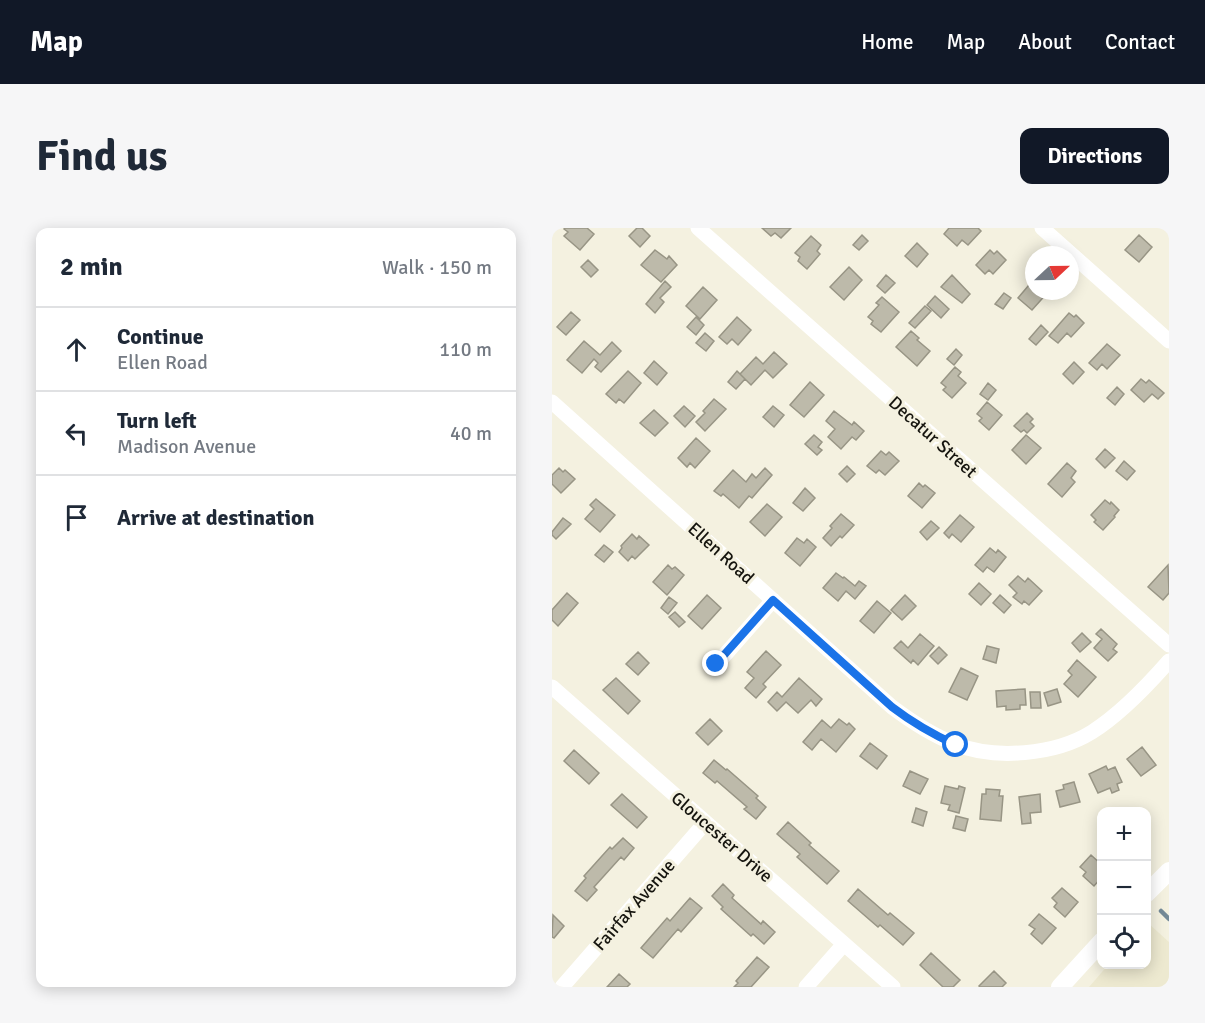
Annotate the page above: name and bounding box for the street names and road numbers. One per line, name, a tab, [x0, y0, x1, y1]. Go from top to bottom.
street label: Decatur Street	[884, 391, 982, 483]
street label: Ellen Road	[683, 517, 759, 589]
street label: Gloucester Drive	[667, 787, 777, 887]
street label: Fairfax Avenue	[588, 855, 680, 955]

